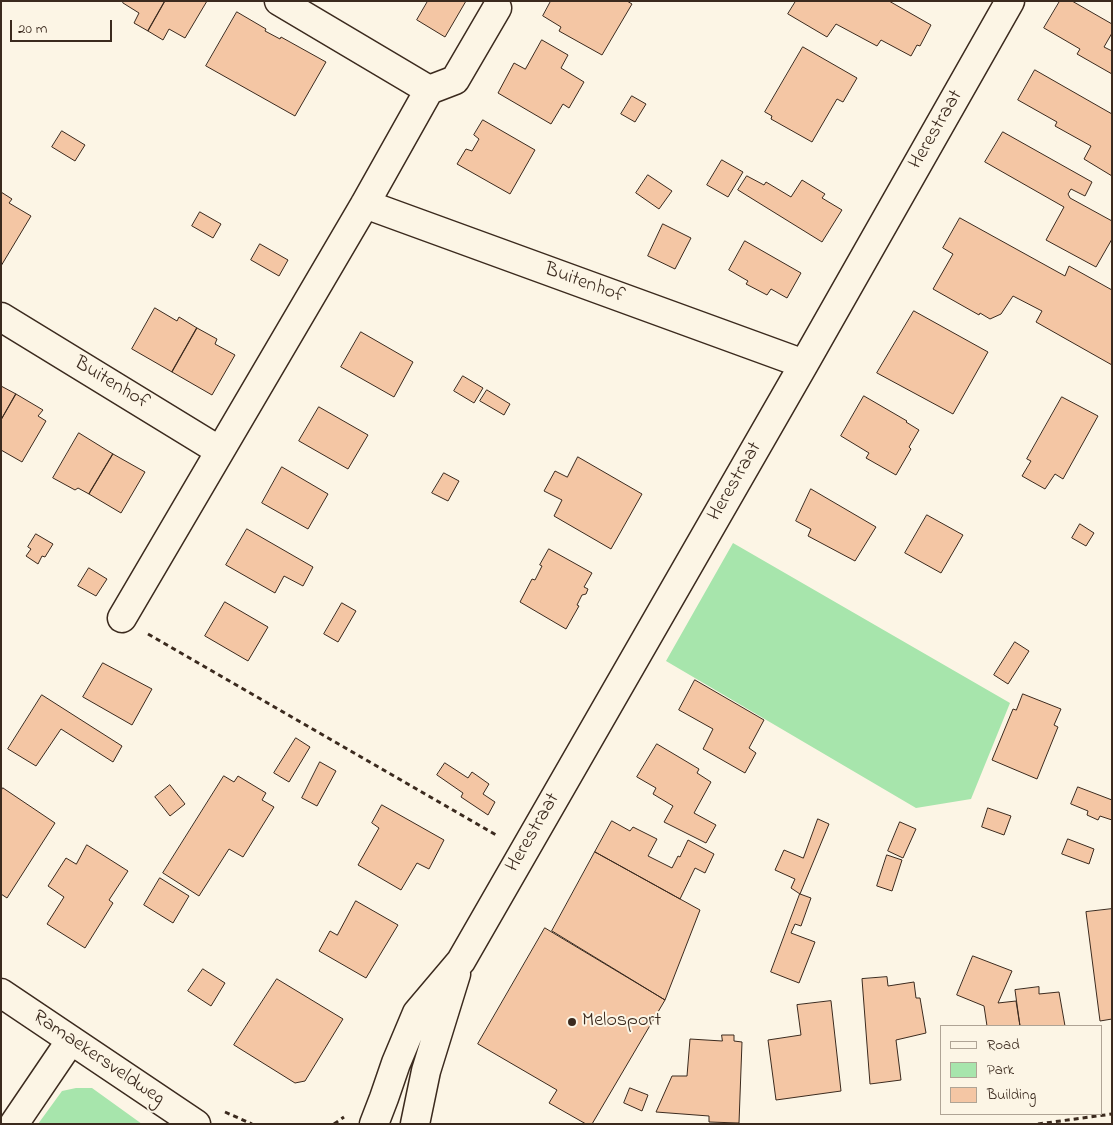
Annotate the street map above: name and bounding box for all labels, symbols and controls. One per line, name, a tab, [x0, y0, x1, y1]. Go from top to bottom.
scale bar	[12, 10, 115, 42]
text: 20 m	[18, 18, 47, 40]
street label: Herestraat	[905, 86, 969, 174]
street label: Buitenhof	[541, 259, 627, 309]
street label: Buitenhof	[69, 352, 153, 416]
street label: Herestraat	[704, 438, 768, 526]
street label: Herestraat	[502, 789, 566, 877]
street label: Ramaekersveldweg	[27, 1006, 169, 1112]
place label: Melosport	[582, 1010, 661, 1034]
marker: Melosport	[566, 1016, 578, 1028]
legend	[940, 1025, 1103, 1115]
text: Road	[987, 1034, 1020, 1056]
text: Park	[987, 1059, 1014, 1081]
text: Building	[987, 1084, 1036, 1106]

